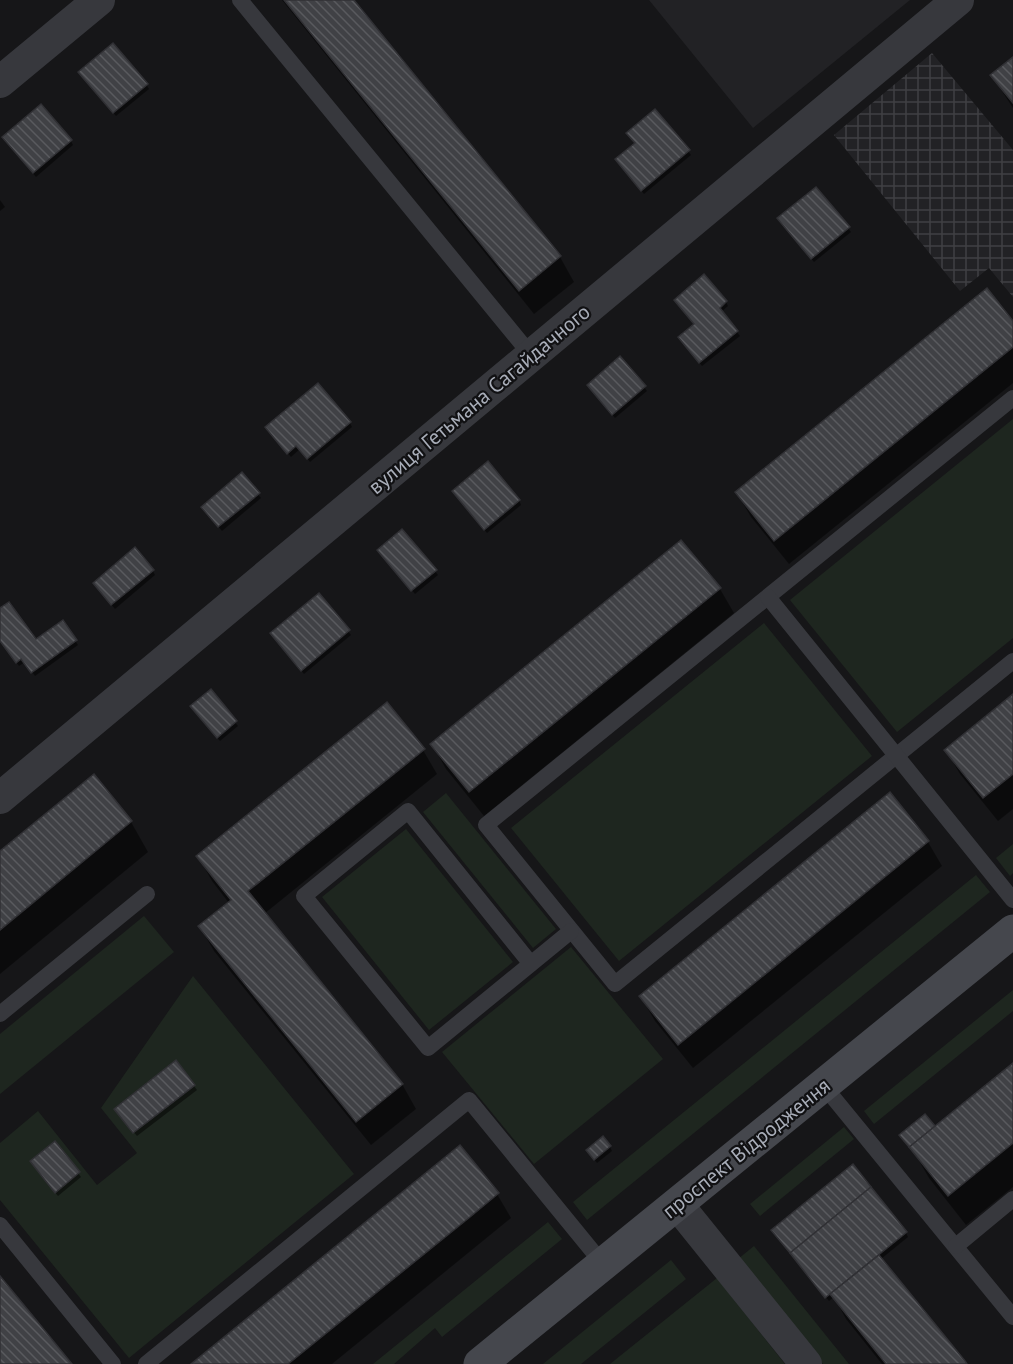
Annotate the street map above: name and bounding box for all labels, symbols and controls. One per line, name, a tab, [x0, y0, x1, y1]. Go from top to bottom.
street label: вулиця Гетьмана Сагайдачного	[362, 298, 596, 500]
street label: проспект Відродження	[656, 1072, 836, 1224]

